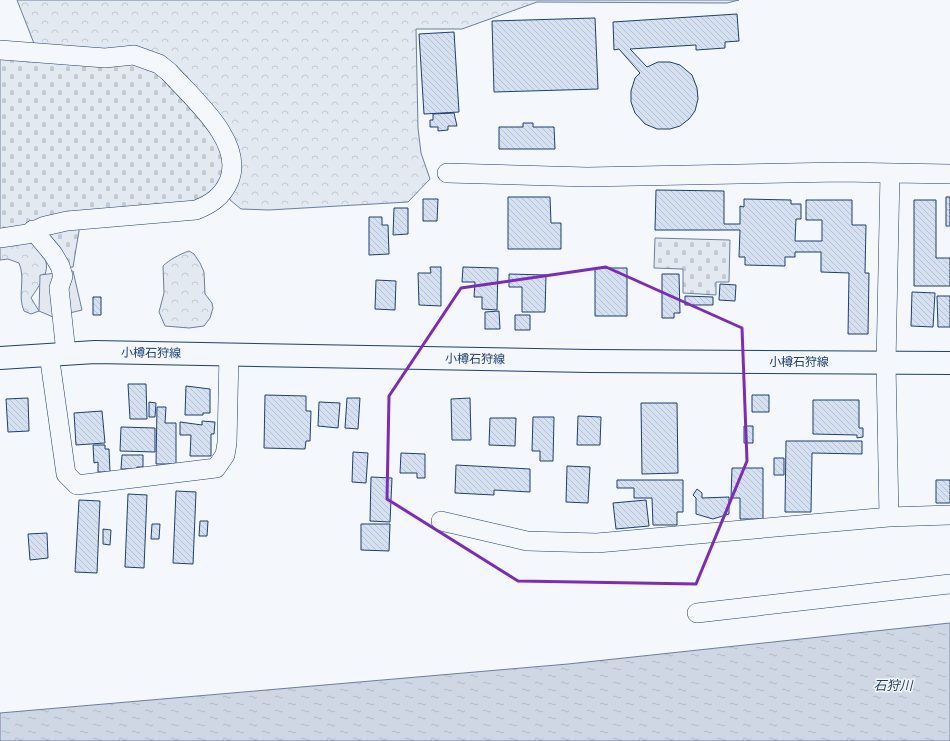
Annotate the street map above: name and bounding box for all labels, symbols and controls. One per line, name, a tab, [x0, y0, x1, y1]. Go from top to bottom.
street label: 小樽石狩線	[121, 343, 181, 363]
street label: 小樽石狩線	[445, 349, 505, 369]
street label: 小樽石狩線	[769, 353, 829, 371]
water label: 石狩川	[873, 676, 914, 695]

